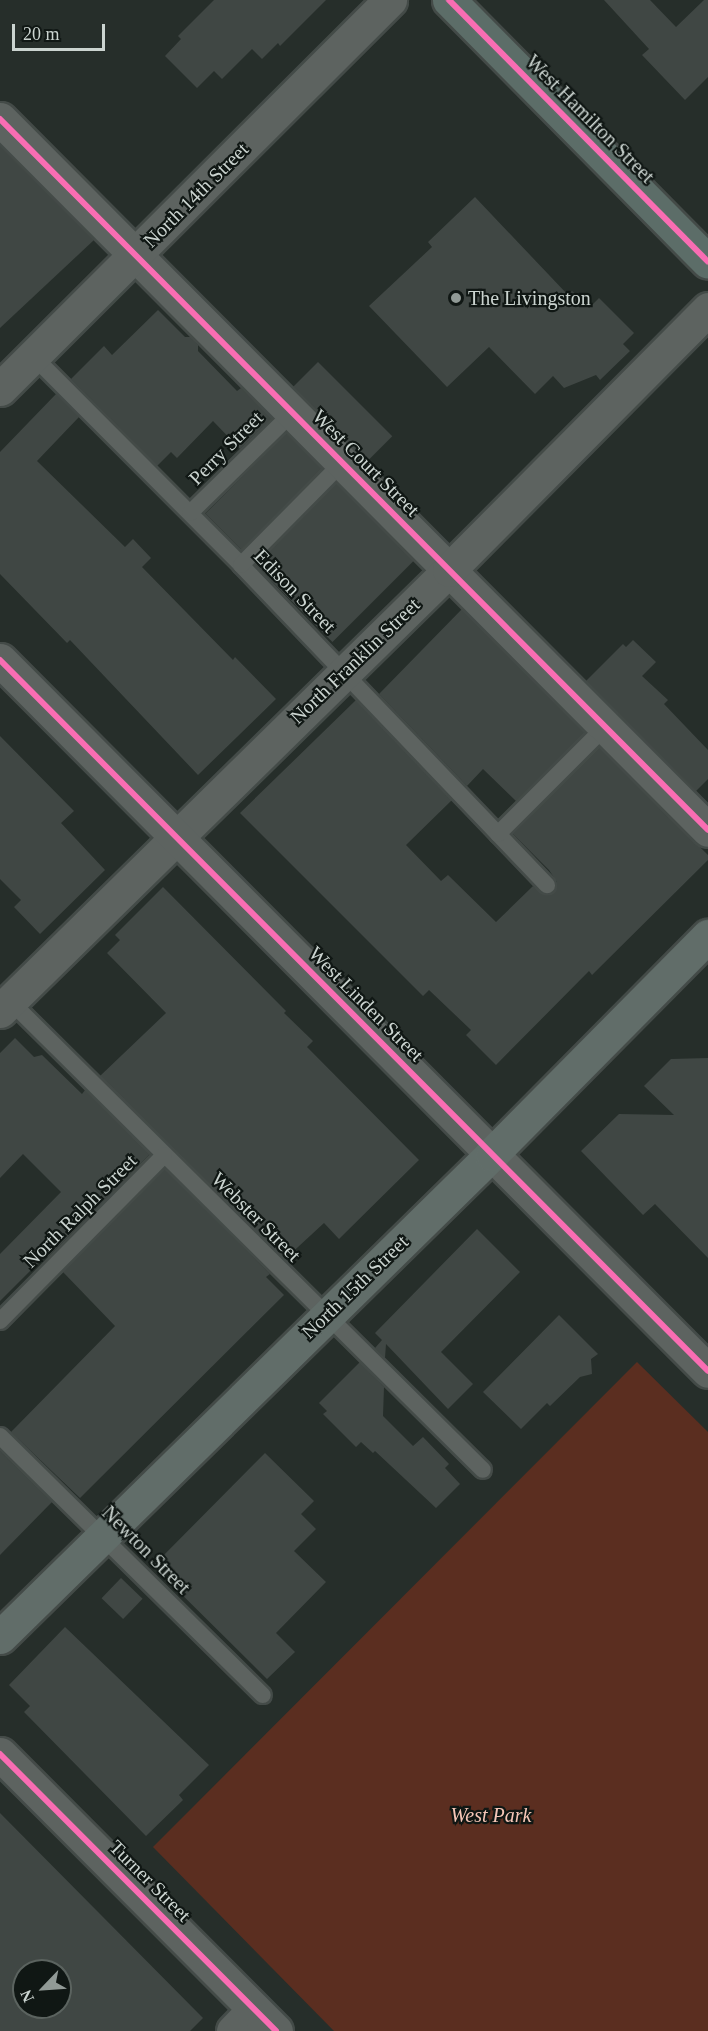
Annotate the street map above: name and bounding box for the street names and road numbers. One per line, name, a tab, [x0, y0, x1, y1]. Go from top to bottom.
street label: West Hamilton Street	[521, 50, 659, 188]
street label: North 14th Street	[138, 137, 254, 253]
street label: West Court Street	[307, 404, 425, 522]
street label: Perry Street	[184, 406, 268, 490]
street label: Edison Street	[249, 544, 341, 638]
street label: North Franklin Street	[285, 593, 425, 729]
street label: West Linden Street	[303, 941, 429, 1067]
street label: North Ralph Street	[18, 1149, 142, 1273]
street label: Webster Street	[206, 1167, 306, 1267]
street label: North 15th Street	[297, 1230, 413, 1344]
street label: Newton Street	[97, 1501, 195, 1599]
street label: Turner Street	[104, 1835, 196, 1927]

